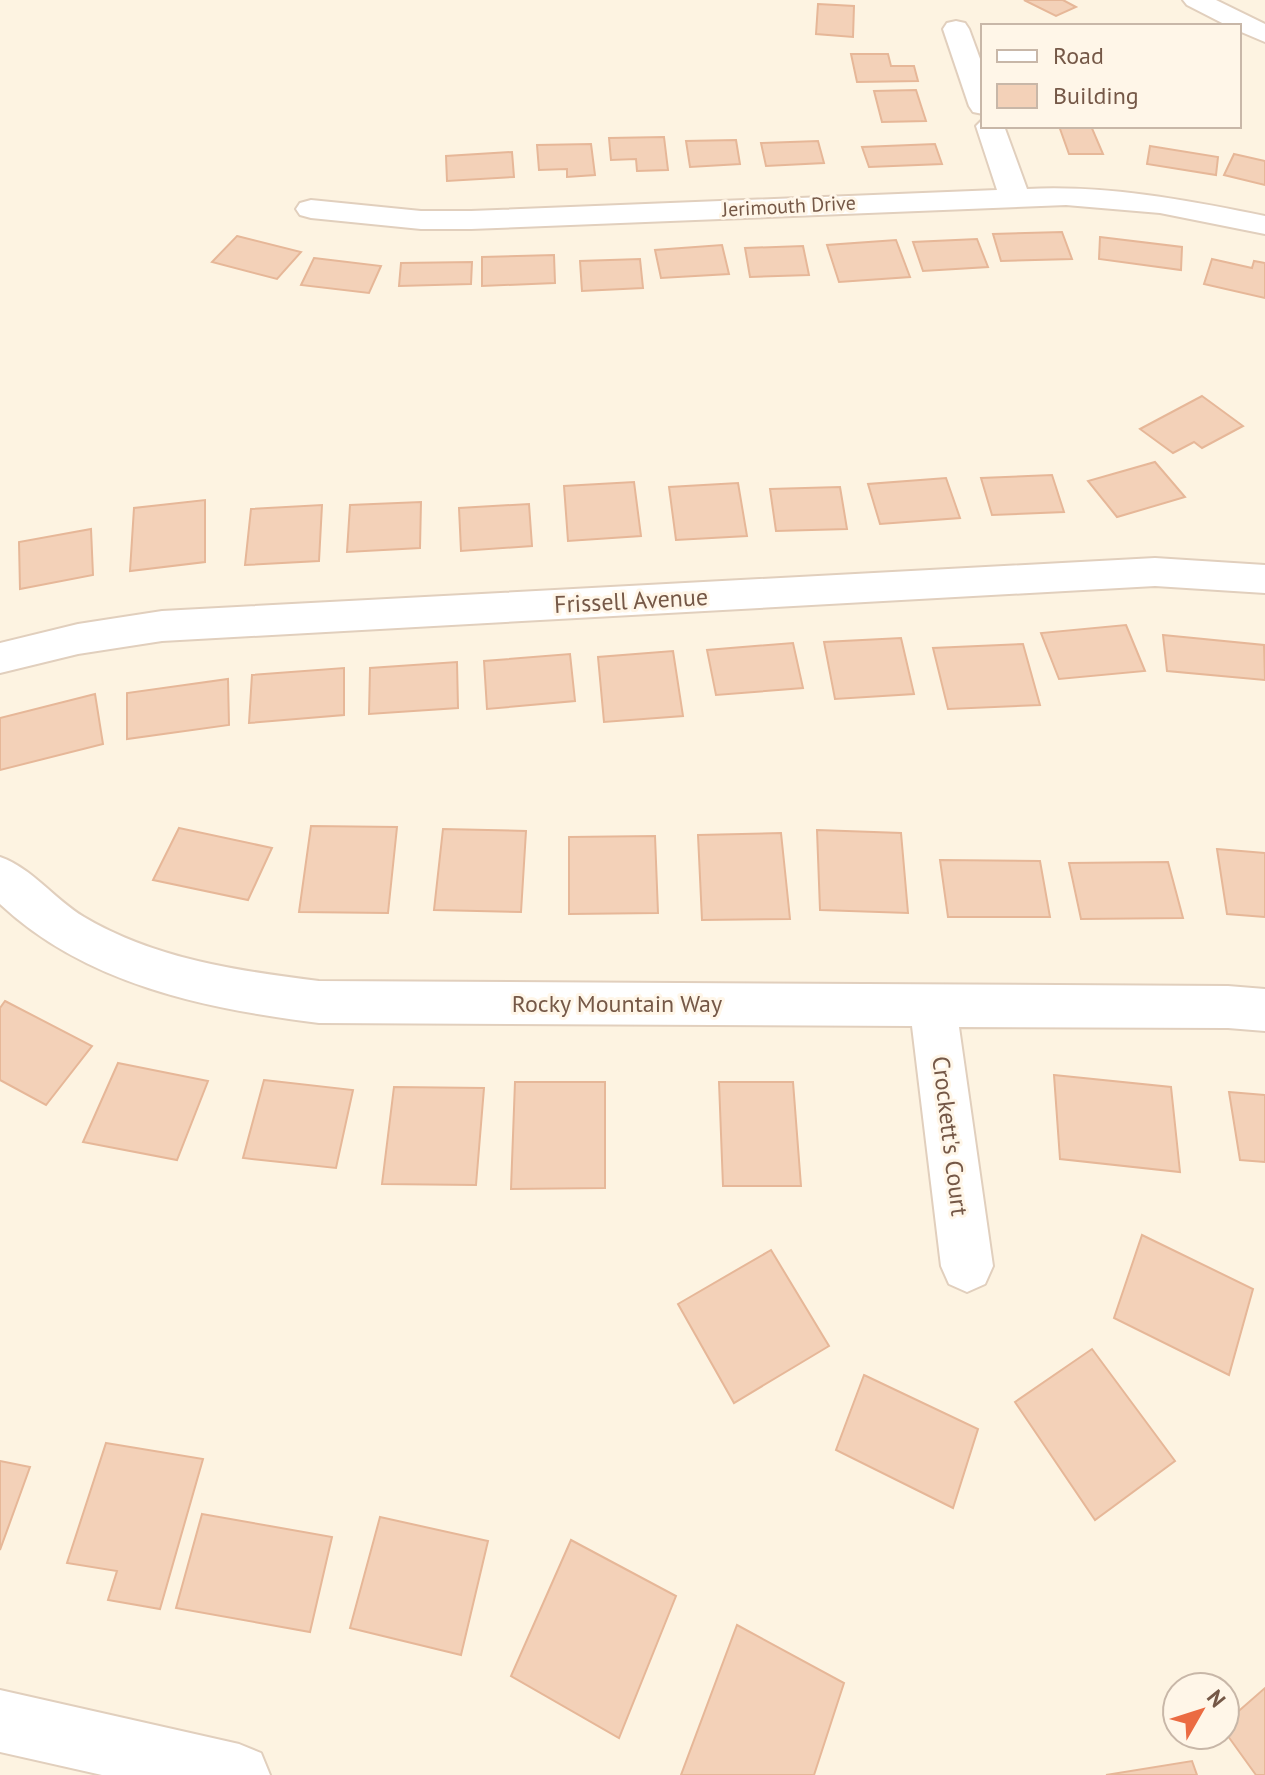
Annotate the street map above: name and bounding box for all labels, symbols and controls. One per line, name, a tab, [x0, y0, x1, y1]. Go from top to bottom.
legend	[981, 24, 1241, 128]
text: Road	[1053, 40, 1104, 71]
text: Building	[1053, 80, 1139, 111]
street label: Jerimouth Drive	[721, 190, 856, 223]
street label: Frissell Avenue	[553, 581, 709, 620]
street label: Rocky Mountain Way	[512, 988, 722, 1019]
street label: Crockett's Court	[925, 1054, 976, 1218]
north arrow	[1161, 1671, 1241, 1751]
text: N	[1201, 1684, 1232, 1713]

